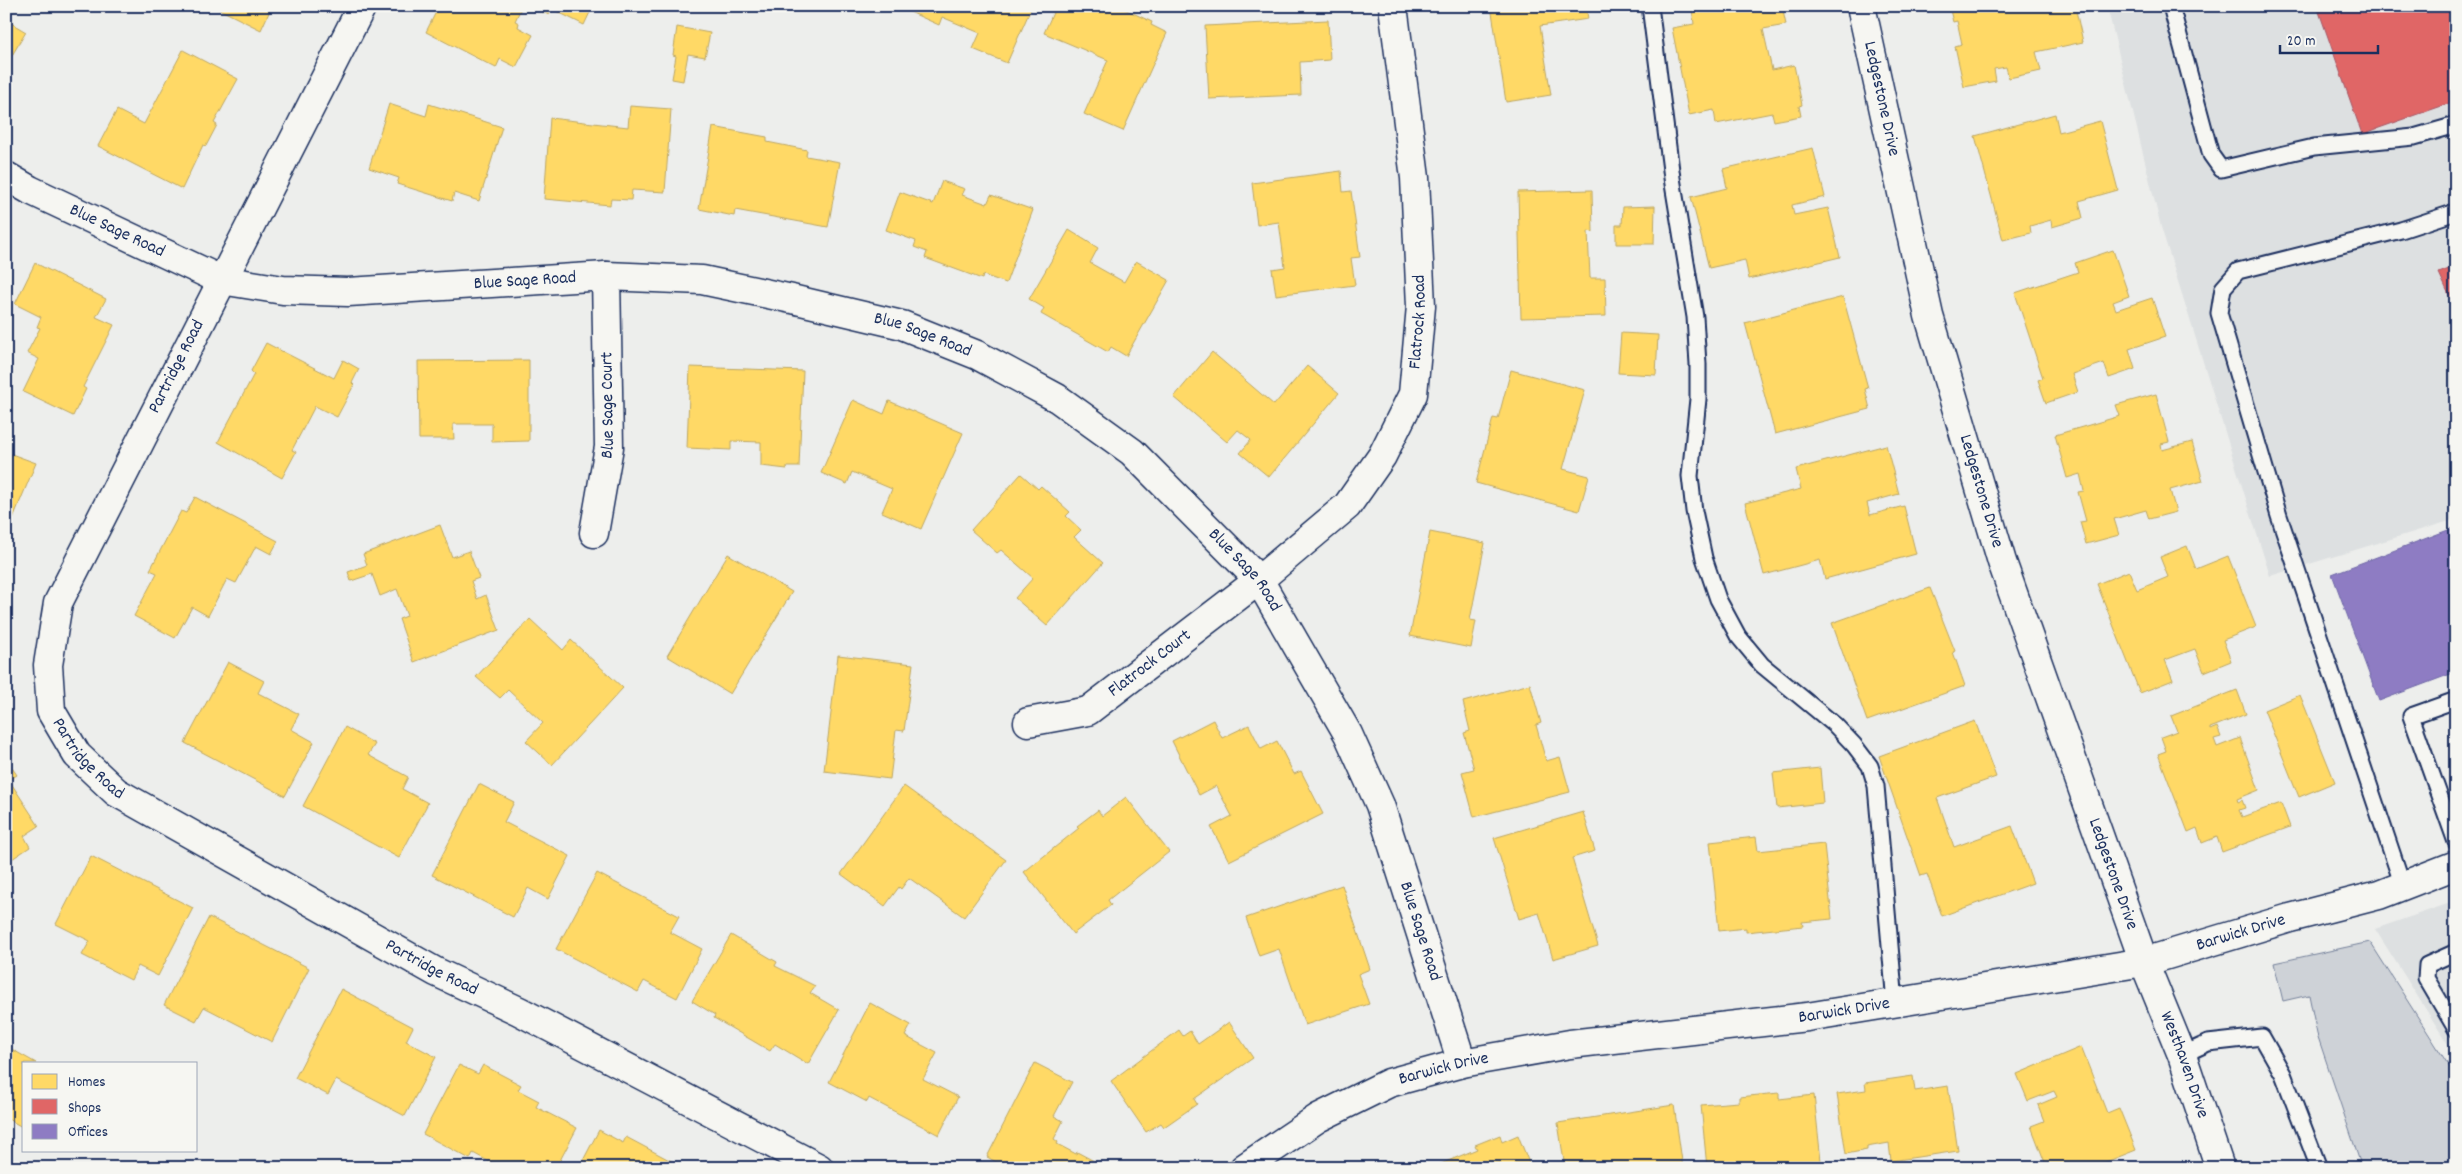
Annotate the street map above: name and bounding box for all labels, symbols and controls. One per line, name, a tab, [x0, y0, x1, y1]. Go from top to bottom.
scale bar	[2280, 22, 2377, 54]
text: 20 m	[2287, 31, 2315, 53]
street label: Ledgestone Drive	[1857, 39, 1906, 159]
street label: Blue Sage Road	[65, 198, 169, 264]
street label: Blue Sage Road	[473, 265, 577, 297]
street label: Flatrock Road	[1403, 274, 1434, 370]
street label: Blue Sage Road	[871, 306, 975, 364]
street label: Partridge Road	[143, 316, 211, 418]
street label: Blue Sage Court	[595, 351, 622, 461]
street label: Ledgestone Drive	[1952, 431, 2010, 551]
street label: Blue Sage Road	[1202, 523, 1287, 616]
street label: Flatrock Court	[1103, 623, 1197, 704]
street label: Partridge Road	[45, 713, 129, 806]
street label: Ledgestone Drive	[2081, 815, 2144, 933]
street label: Blue Sage Road	[1393, 879, 1448, 984]
street label: Barwick Drive	[2193, 908, 2289, 958]
street label: Partridge Road	[380, 933, 482, 1003]
street label: Barwick Drive	[1797, 991, 1892, 1030]
street label: Westhaven Drive	[2153, 1008, 2215, 1122]
street label: Barwick Drive	[1396, 1046, 1491, 1092]
legend	[22, 1062, 198, 1152]
text: Homes	[68, 1072, 106, 1094]
text: Shops	[68, 1098, 101, 1120]
text: Offices	[68, 1122, 108, 1144]

